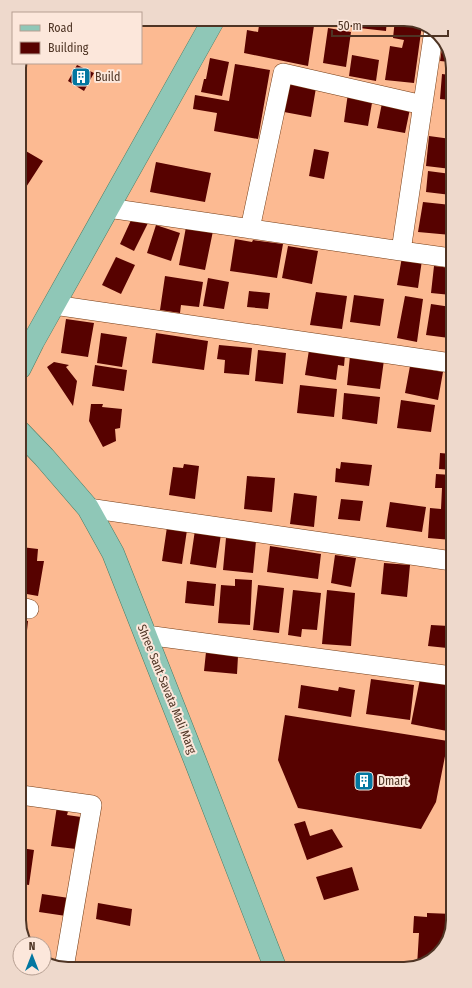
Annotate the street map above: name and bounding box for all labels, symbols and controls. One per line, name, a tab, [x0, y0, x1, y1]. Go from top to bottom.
legend	[12, 12, 142, 64]
scale bar	[332, 12, 448, 38]
text: 50 m	[338, 19, 362, 33]
text: Road	[48, 21, 73, 35]
text: Building	[48, 41, 89, 55]
building icon: Build	[70, 66, 92, 88]
place label: Build	[95, 70, 120, 84]
street label: Shree Sant Savata Mali Marg	[135, 622, 200, 756]
building icon: Dmart	[353, 770, 375, 792]
place label: Dmart	[378, 774, 408, 788]
north arrow	[12, 936, 52, 976]
text: N	[29, 940, 35, 953]

